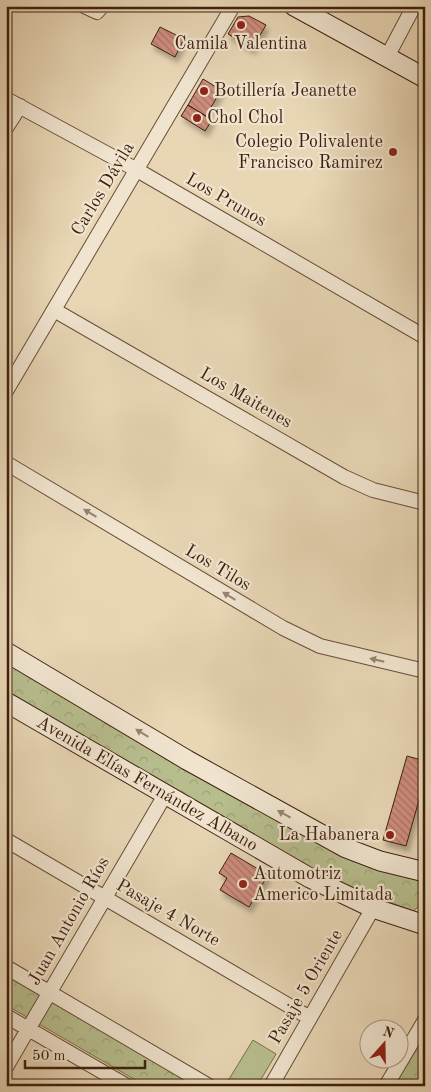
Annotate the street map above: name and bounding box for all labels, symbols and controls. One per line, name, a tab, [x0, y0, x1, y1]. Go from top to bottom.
marker: Camila Valentina	[235, 19, 247, 31]
place label: Camila Valentina	[175, 35, 308, 53]
place label: Botillería Jeanette	[214, 82, 356, 100]
marker: Botillería Jeanette	[198, 85, 210, 97]
place label: Chol Chol	[207, 109, 283, 127]
marker: Chol Chol	[191, 112, 203, 124]
place label: Colegio Polivalente Francisco Ramirez	[235, 133, 383, 172]
street label: Carlos Dávila	[68, 139, 138, 239]
marker: Colegio Polivalente Francisco Ramirez	[387, 146, 399, 158]
street label: Los Prunos	[183, 170, 269, 230]
street label: Los Maitenes	[197, 364, 295, 432]
one-way arrow	[83, 508, 96, 517]
street label: Los Tilos	[182, 541, 254, 595]
one-way arrow	[223, 592, 236, 601]
one-way arrow	[370, 656, 385, 664]
street label: Avenida Elías Fernández Albano	[33, 713, 261, 855]
one-way arrow	[136, 729, 149, 738]
one-way arrow	[277, 809, 290, 818]
place label: La Habanera	[279, 826, 380, 844]
marker: La Habanera	[384, 829, 396, 841]
street label: Juan Antonio Ríos	[25, 854, 113, 988]
place label: Automotriz Americo Limitada	[253, 865, 393, 904]
street label: Pasaje 4 Norte	[113, 876, 223, 950]
marker: Automotriz Americo Limitada	[237, 878, 249, 890]
street label: Pasaje 5 Oriente	[266, 927, 346, 1047]
north arrow	[358, 1020, 408, 1070]
text: N	[381, 1024, 396, 1041]
scale bar	[25, 1037, 145, 1069]
text: 50 m	[32, 1049, 66, 1064]

